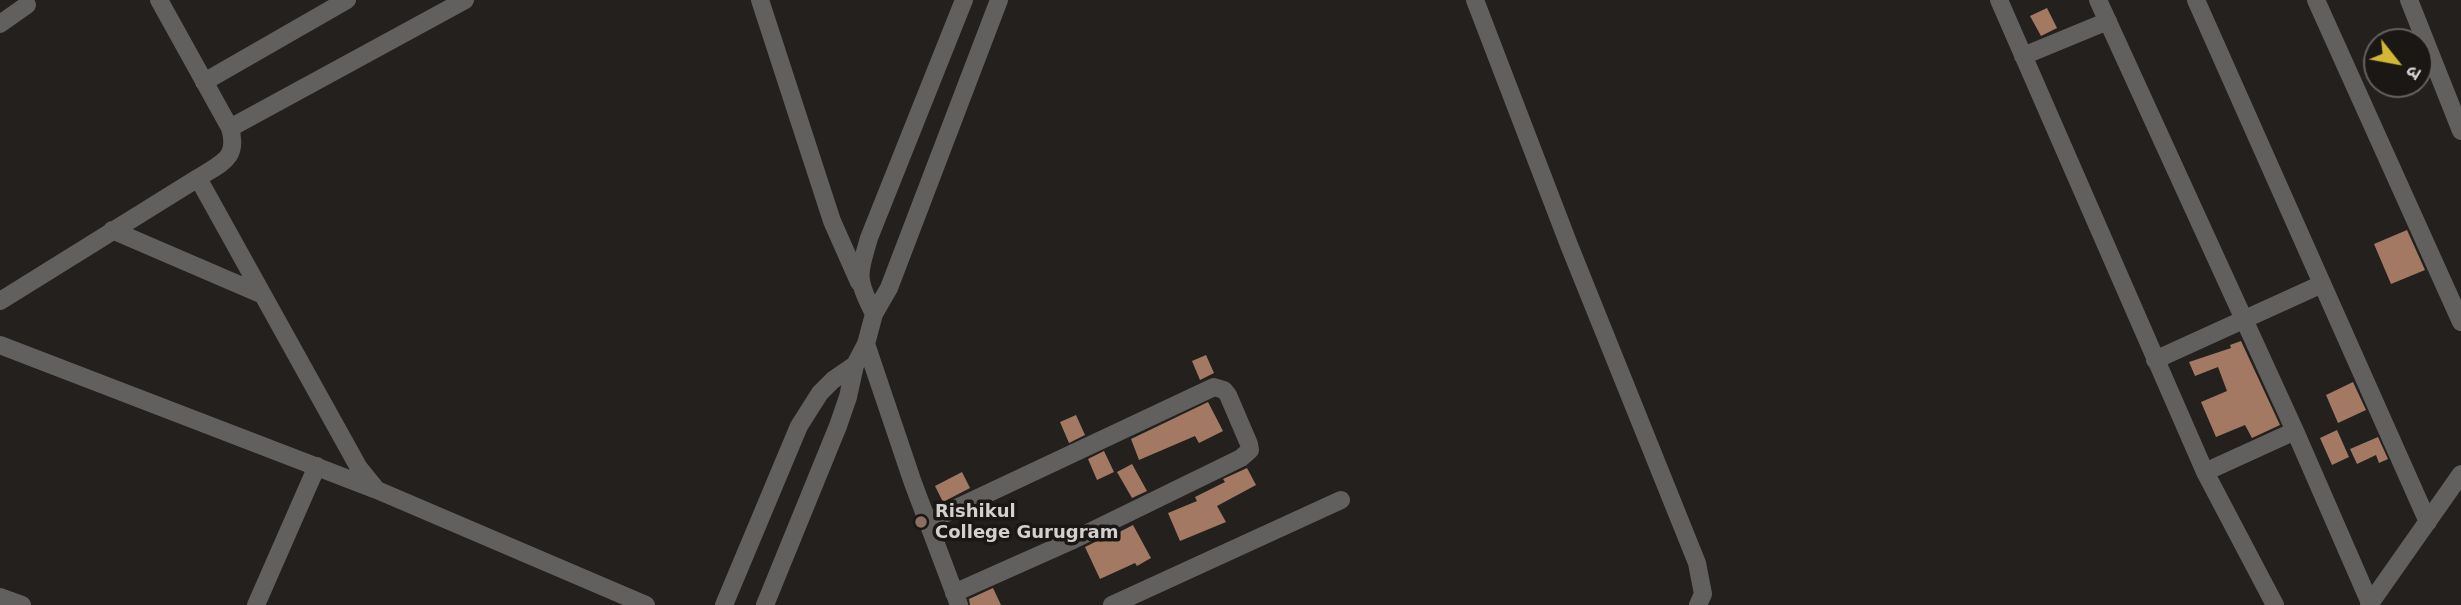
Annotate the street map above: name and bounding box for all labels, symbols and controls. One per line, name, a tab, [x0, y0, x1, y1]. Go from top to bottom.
north arrow	[2363, 28, 2433, 98]
text: उ	[2402, 62, 2427, 83]
place label: Rishikul College Gurugram	[935, 501, 1118, 544]
marker: Rishikul College Gurugram	[913, 514, 929, 530]

